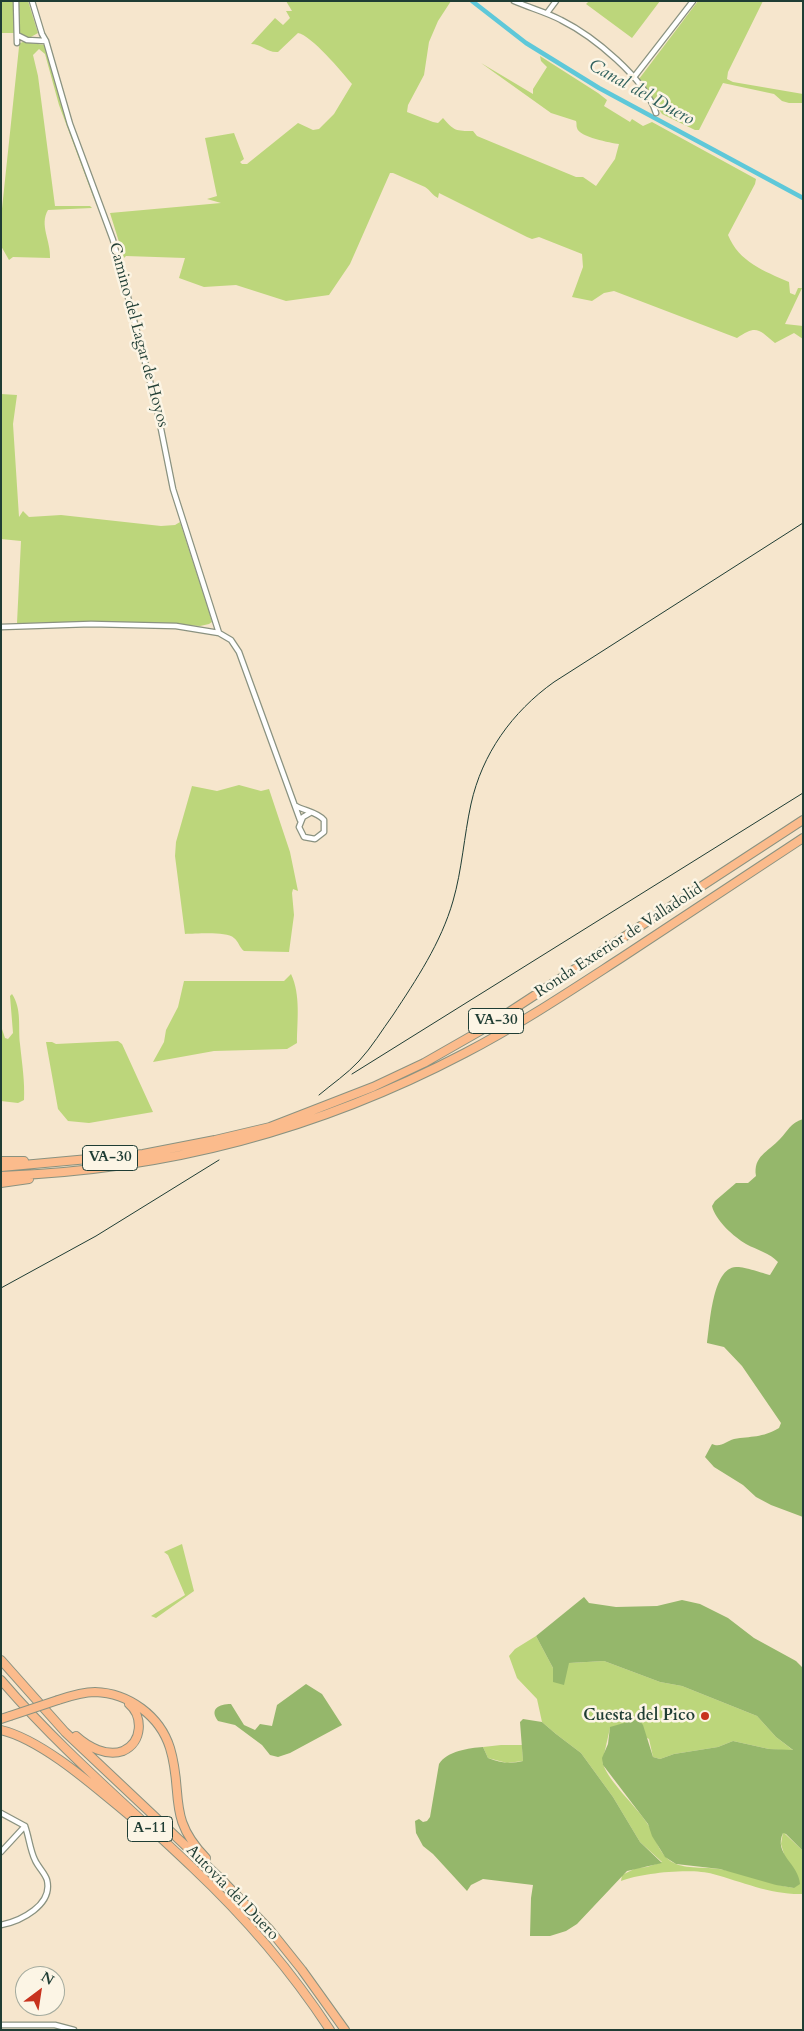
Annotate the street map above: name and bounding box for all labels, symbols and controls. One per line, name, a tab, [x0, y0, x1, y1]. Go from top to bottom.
water label: Canal del Duero	[584, 55, 698, 131]
street label: Camino del Lagar de Hoyos	[104, 240, 172, 430]
street label: Ronda Exterior de Valladolid	[532, 880, 706, 1002]
road number: VA-30	[468, 1008, 524, 1034]
road number: VA-30	[82, 1146, 138, 1170]
place label: Cuesta del Pico	[583, 1706, 695, 1726]
marker: Cuesta del Pico	[699, 1710, 711, 1722]
road number: A-11	[128, 1816, 172, 1842]
street label: Autovía del Duero	[182, 1841, 282, 1945]
north arrow	[15, 1966, 65, 2016]
text: N	[37, 1967, 58, 1990]

